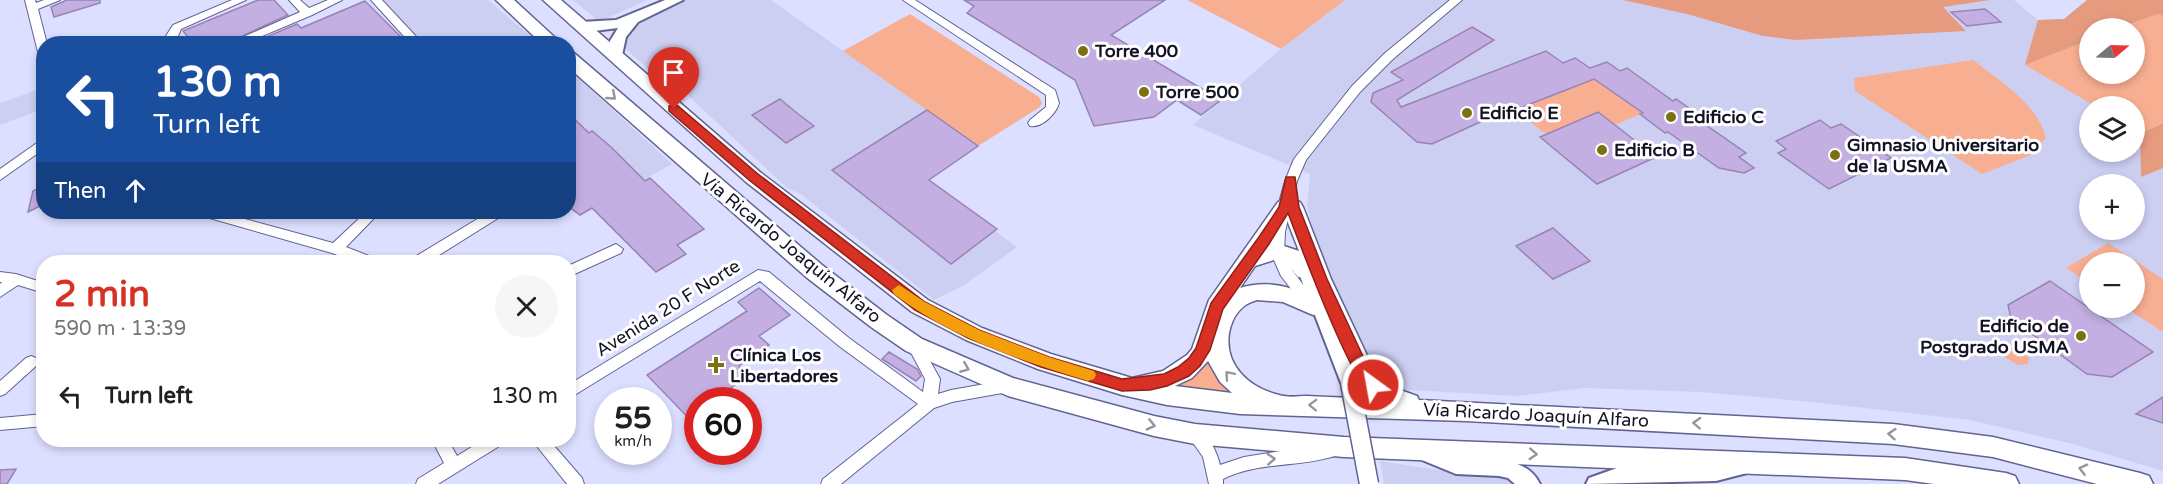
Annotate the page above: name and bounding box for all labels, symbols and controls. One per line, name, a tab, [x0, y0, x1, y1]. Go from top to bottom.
north arrow	[2079, 18, 2145, 84]
map controls	[2079, 18, 2145, 318]
place label: Torre 400	[1094, 40, 1178, 62]
marker: Torre 400	[1076, 44, 1090, 58]
pin	[648, 47, 699, 109]
icon: arrive	[657, 56, 690, 89]
text: 130 m	[153, 57, 282, 108]
icon: left	[54, 60, 132, 138]
place label: Torre 500	[1155, 81, 1239, 103]
marker: Torre 500	[1137, 85, 1151, 99]
one-way arrow	[605, 89, 616, 100]
button: layers	[2079, 96, 2145, 162]
place label: Edificio E	[1479, 102, 1559, 124]
marker: Edificio E	[1460, 106, 1474, 120]
place label: Edificio C	[1683, 106, 1764, 128]
text: Turn left	[153, 108, 260, 141]
marker: Edificio C	[1664, 110, 1678, 124]
place label: Gimnasio Universitario de la USMA	[1847, 134, 2039, 177]
place label: Edificio B	[1614, 139, 1695, 161]
marker: Edificio B	[1595, 143, 1609, 157]
marker: Gimnasio Universitario de la USMA	[1828, 148, 1842, 162]
street label: Vía Ricardo Joaquín Alfaro	[696, 168, 886, 328]
icon: ahead	[119, 174, 152, 207]
button: +	[2079, 174, 2145, 240]
text: Then	[54, 178, 107, 204]
button: −	[2079, 252, 2145, 318]
street label: Avenida 20 F Norte	[592, 255, 744, 361]
text: 2 min	[54, 273, 150, 316]
button: close	[495, 275, 558, 338]
place label: Edificio de Postgrado USMA	[1920, 315, 2069, 358]
text: 590 m · 13:39	[54, 317, 186, 341]
marker: Edificio de Postgrado USMA	[2074, 329, 2088, 343]
place label: Clínica Los Libertadores	[730, 344, 838, 387]
position arrow	[1341, 353, 1405, 417]
marker: Clínica Los Libertadores	[707, 356, 725, 374]
one-way arrow	[958, 361, 969, 373]
one-way arrow	[1225, 371, 1236, 382]
icon: left	[54, 380, 87, 413]
text: Turn left	[105, 383, 193, 409]
text: 130 m	[491, 383, 558, 409]
speed limit sign: 60	[684, 387, 762, 465]
street label: Vía Ricardo Joaquín Alfaro	[1422, 398, 1650, 432]
one-way arrow	[1309, 399, 1318, 412]
text: 55	[614, 400, 652, 437]
one-way arrow	[1146, 417, 1156, 430]
one-way arrow	[1693, 417, 1702, 430]
one-way arrow	[1887, 428, 1896, 441]
text: km/h	[614, 432, 652, 450]
one-way arrow	[1529, 447, 1538, 460]
one-way arrow	[1266, 453, 1275, 466]
one-way arrow	[2078, 464, 2088, 477]

